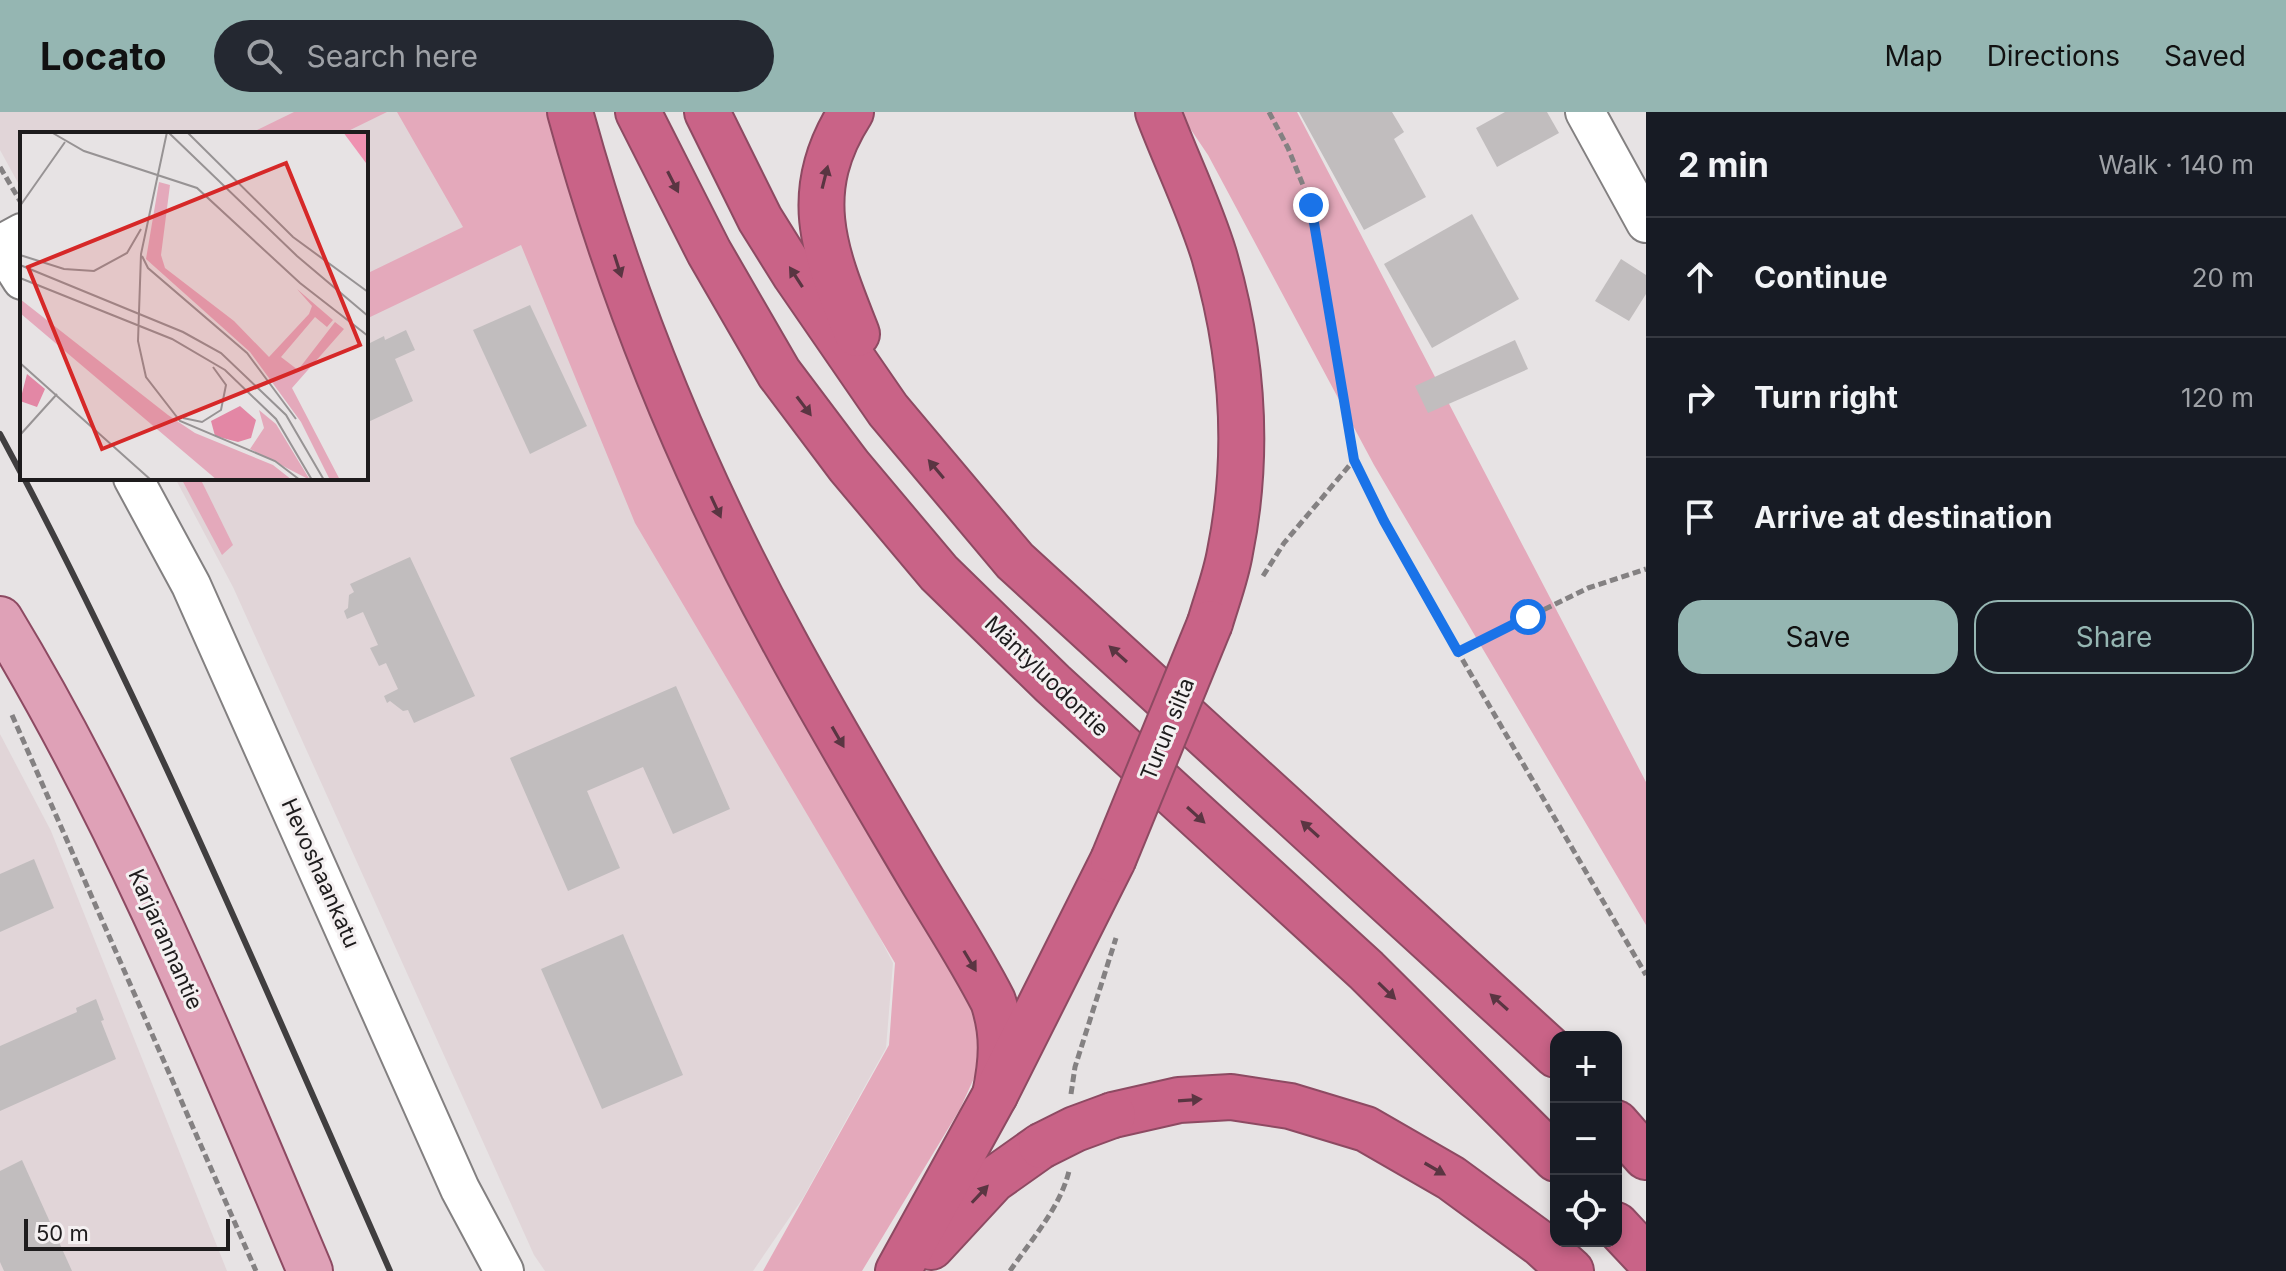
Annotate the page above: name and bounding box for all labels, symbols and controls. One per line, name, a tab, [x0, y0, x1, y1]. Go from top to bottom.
search box	[214, 20, 774, 92]
text: Locato	[40, 33, 166, 79]
icon: search	[242, 34, 286, 78]
text: Search here	[306, 38, 478, 74]
text: Map	[1884, 39, 1943, 73]
text: Directions	[1987, 39, 2120, 73]
text: Saved	[2164, 39, 2246, 73]
inset map	[20, 132, 368, 480]
text: 2 min	[1678, 144, 1769, 185]
text: Walk · 140 m	[2099, 149, 2254, 180]
one-way arrow	[819, 164, 831, 189]
one-way arrow	[666, 170, 679, 193]
route end	[1293, 187, 1329, 223]
one-way arrow	[613, 255, 625, 279]
icon: ahead	[1678, 255, 1722, 299]
text: Continue	[1754, 259, 1888, 295]
text: 20 m	[2192, 262, 2254, 293]
one-way arrow	[789, 266, 804, 287]
icon: right	[1678, 375, 1722, 419]
text: Turn right	[1754, 379, 1898, 415]
text: 120 m	[2181, 382, 2254, 413]
one-way arrow	[795, 396, 811, 416]
one-way arrow	[928, 459, 945, 479]
one-way arrow	[709, 495, 723, 519]
icon: arrive	[1678, 495, 1722, 539]
text: Arrive at destination	[1754, 499, 2052, 535]
route start	[1510, 599, 1546, 635]
button: Save	[1678, 600, 1958, 674]
button: Share	[1974, 600, 2254, 674]
street label: Mäntyluodontie	[980, 610, 1114, 742]
one-way arrow	[1108, 646, 1127, 664]
street label: Turun silta	[1135, 674, 1199, 784]
one-way arrow	[831, 726, 845, 748]
street label: Hevoshaankatu	[276, 794, 366, 952]
one-way arrow	[1187, 805, 1206, 823]
one-way arrow	[1300, 821, 1319, 839]
street label: Karjarannantie	[123, 865, 209, 1013]
one-way arrow	[963, 950, 977, 972]
one-way arrow	[1377, 981, 1396, 1000]
one-way arrow	[1489, 993, 1509, 1011]
map controls	[1550, 1031, 1622, 1247]
button: +	[1550, 1031, 1622, 1103]
one-way arrow	[1178, 1093, 1203, 1106]
button: −	[1550, 1103, 1622, 1175]
one-way arrow	[1424, 1162, 1446, 1176]
button: locate	[1550, 1175, 1622, 1247]
one-way arrow	[971, 1185, 989, 1204]
scale bar	[24, 1215, 230, 1251]
text: 50 m	[36, 1220, 89, 1246]

